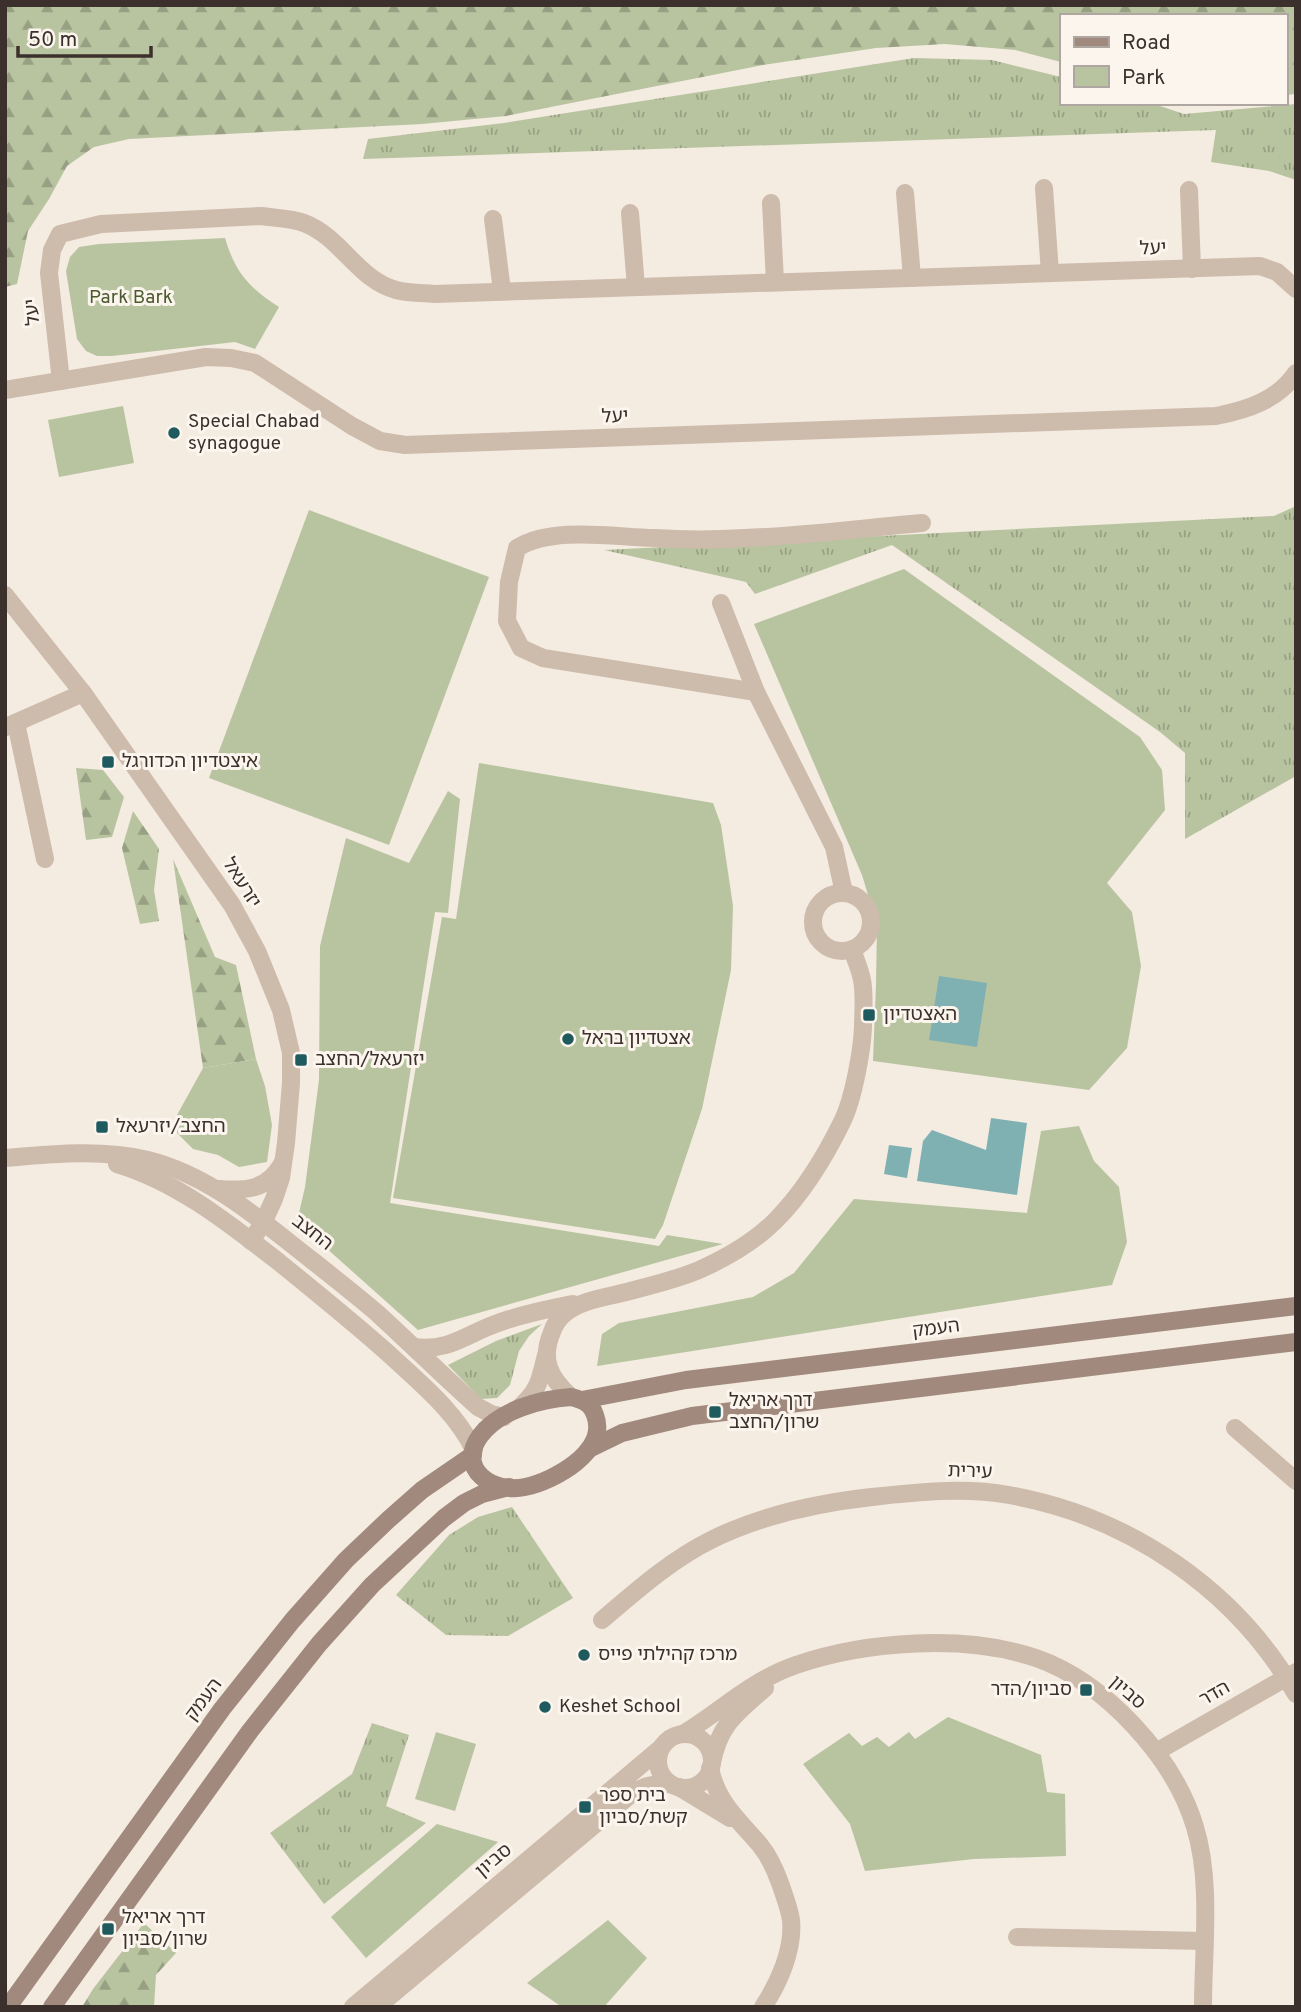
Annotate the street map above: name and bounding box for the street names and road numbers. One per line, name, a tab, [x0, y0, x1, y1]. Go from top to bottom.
street label: יעל	[1139, 237, 1167, 261]
street label: יעל	[20, 297, 46, 327]
street label: יעל	[601, 405, 629, 429]
street label: יזרעאל	[216, 853, 266, 913]
street label: החצב	[287, 1210, 337, 1256]
street label: העמק	[911, 1314, 961, 1344]
street label: עירית	[947, 1459, 993, 1485]
street label: סביון	[1104, 1671, 1150, 1715]
street label: העמק	[180, 1674, 228, 1726]
street label: הדר	[1195, 1676, 1235, 1712]
street label: סביון	[471, 1839, 517, 1883]

